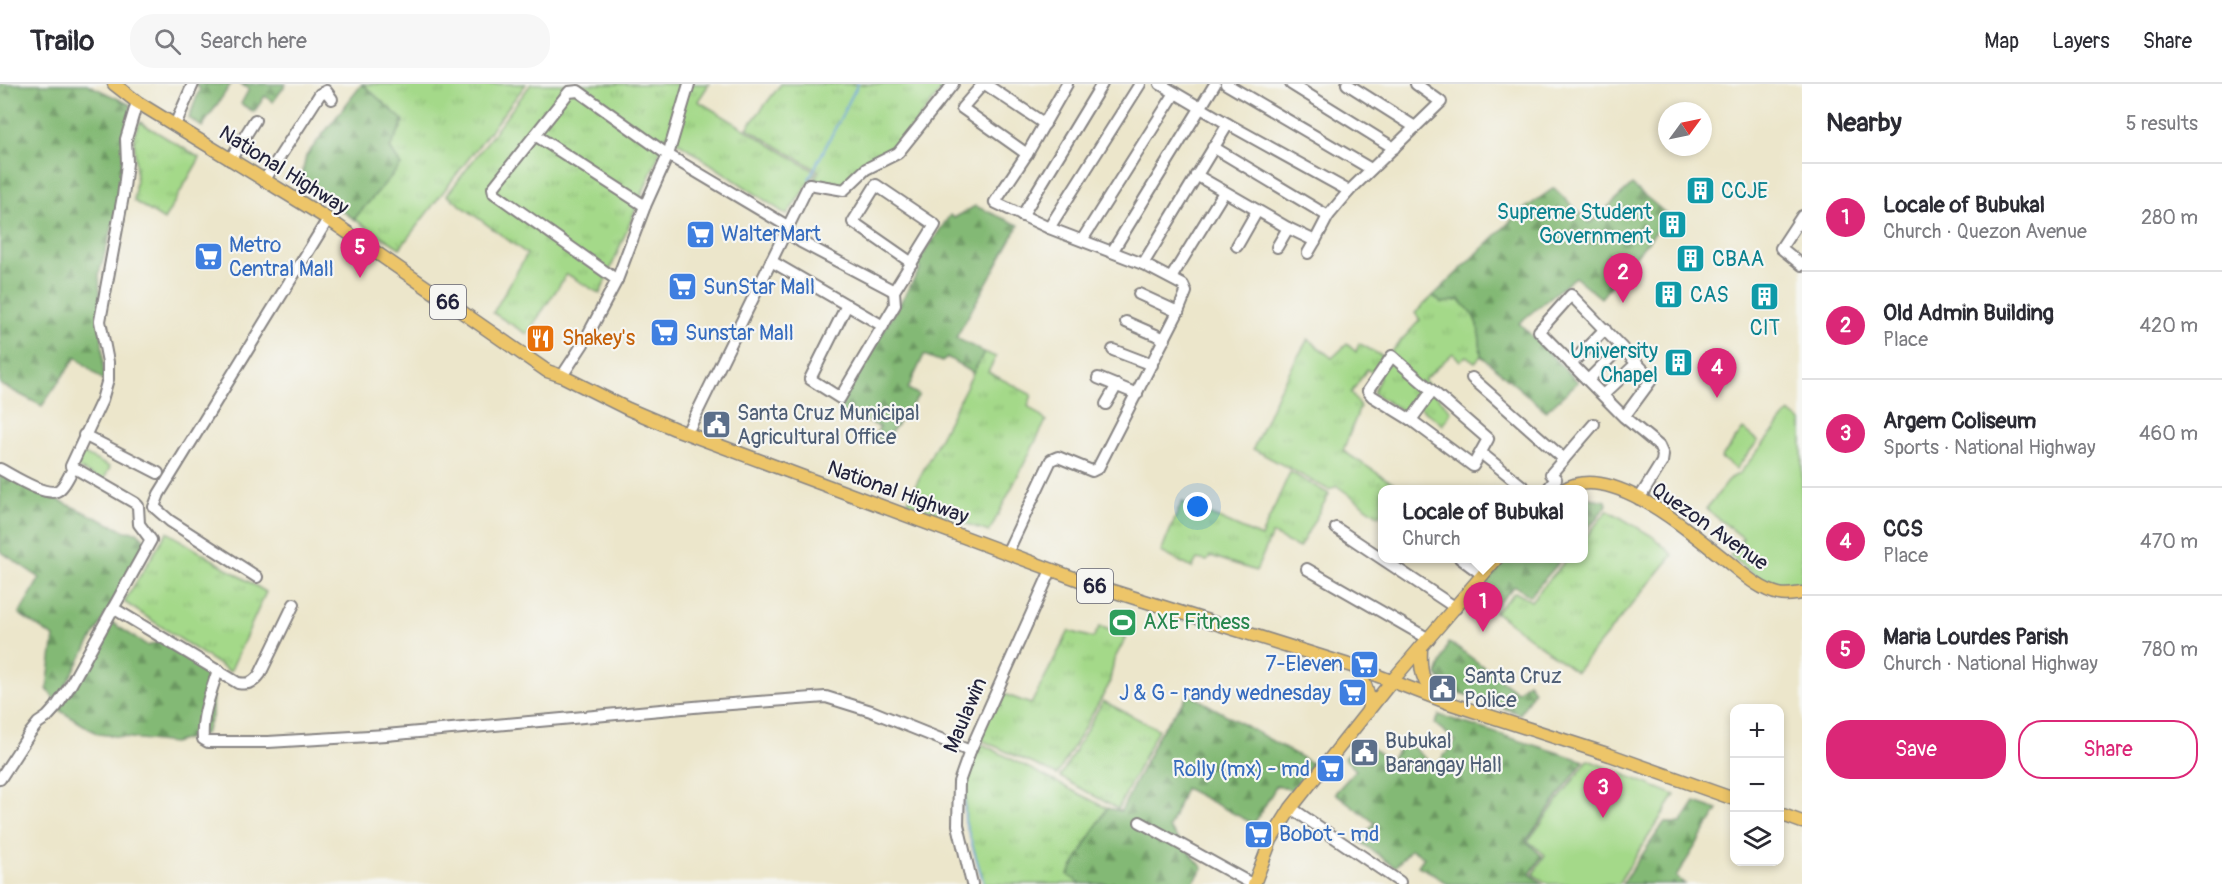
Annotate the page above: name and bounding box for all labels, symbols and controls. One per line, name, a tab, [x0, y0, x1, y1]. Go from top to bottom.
search box	[130, 14, 550, 68]
text: Trailo	[30, 24, 94, 59]
icon: search	[151, 25, 184, 58]
text: Search here	[199, 27, 307, 55]
text: Map	[1984, 28, 2019, 55]
text: Layers	[2052, 28, 2110, 55]
text: Share	[2143, 28, 2192, 55]
north arrow	[1658, 102, 1712, 156]
text: Nearby	[1826, 107, 1902, 139]
text: 5 results	[2126, 111, 2198, 136]
street label: National Highway	[214, 120, 354, 221]
building icon: CCJE	[1684, 175, 1716, 207]
place label: CCJE	[1721, 178, 1768, 205]
text: Locale of Bubukal	[1883, 191, 2045, 219]
place label: Supreme Student Government	[1497, 199, 1653, 250]
text: 1	[1842, 205, 1849, 230]
text: 280 m	[2141, 205, 2198, 230]
building icon: Supreme Student Government	[1657, 208, 1689, 240]
supermarket icon: WalterMart	[684, 218, 716, 250]
text: Church · Quezon Avenue	[1883, 219, 2087, 244]
place label: WalterMart	[721, 221, 821, 248]
pin: 5	[340, 228, 380, 278]
place label: Metro Central Mall	[229, 232, 334, 283]
supermarket icon: Metro Central Mall	[192, 241, 224, 273]
building icon: CBAA	[1675, 243, 1707, 275]
place label: CBAA	[1712, 246, 1764, 273]
pin: 2	[1604, 254, 1642, 303]
supermarket icon: SunStar Mall	[666, 271, 698, 303]
place label: SunStar Mall	[703, 274, 815, 301]
building icon: CAS	[1653, 279, 1685, 311]
building icon: CIT	[1749, 281, 1781, 313]
place label: CAS	[1690, 282, 1729, 309]
road number: 66	[430, 285, 466, 319]
text: Old Admin Building	[1883, 299, 2054, 327]
text: 2	[1840, 313, 1851, 338]
text: 420 m	[2139, 313, 2198, 338]
place label: CIT	[1750, 315, 1781, 342]
supermarket icon: Sunstar Mall	[648, 317, 680, 349]
place label: Sunstar Mall	[685, 320, 794, 347]
restaurant icon: Shakey's	[525, 322, 557, 354]
place label: Shakey's	[562, 325, 636, 352]
text: Place	[1883, 327, 1928, 352]
place label: University Chapel	[1570, 338, 1658, 389]
building icon: University Chapel	[1663, 347, 1695, 379]
pin: 4	[1698, 348, 1736, 398]
place label: Santa Cruz Municipal Agricultural Office	[737, 400, 920, 451]
text: Argem Coliseum	[1883, 407, 2036, 435]
public building icon: Santa Cruz Municipal Agricultural Office	[700, 409, 732, 441]
text: 3	[1840, 421, 1851, 446]
text: 460 m	[2139, 421, 2198, 446]
text: Sports · National Highway	[1883, 435, 2095, 460]
street label: National Highway	[823, 454, 972, 531]
street label: Quezon Avenue	[1646, 476, 1774, 577]
popup	[1378, 485, 1588, 563]
your location	[1183, 492, 1212, 521]
text: Locale of Bubukal	[1402, 498, 1564, 526]
text: CCS	[1883, 515, 1923, 543]
text: Church	[1402, 526, 1460, 551]
text: 4	[1840, 529, 1851, 554]
text: 470 m	[2140, 529, 2198, 554]
text: Place	[1883, 543, 1928, 568]
road number: 66	[1077, 569, 1113, 603]
pin: 1	[1464, 582, 1502, 632]
sports icon: AXE Fitness	[1106, 606, 1138, 638]
place label: AXE Fitness	[1143, 609, 1250, 636]
text: Maria Lourdes Parish	[1883, 623, 2068, 651]
text: 5	[1840, 637, 1851, 662]
text: 780 m	[2142, 637, 2198, 662]
supermarket icon: 7-Eleven	[1348, 648, 1380, 680]
place label: 7-Eleven	[1265, 651, 1343, 678]
text: Church · National Highway	[1883, 651, 2098, 676]
place label: Santa Cruz Police	[1464, 663, 1562, 714]
public building icon: Santa Cruz Police	[1427, 672, 1459, 704]
street label: Maulawin	[938, 673, 993, 757]
supermarket icon: J & G - randy wednesday	[1336, 677, 1368, 709]
place label: J & G - randy wednesday	[1119, 680, 1331, 707]
map controls	[1730, 704, 1784, 866]
button: +	[1730, 704, 1784, 758]
button: Save	[1826, 720, 2006, 779]
button: Share	[2018, 720, 2198, 779]
place label: Bubukal Barangay Hall	[1385, 728, 1502, 779]
public building icon: Bubukal Barangay Hall	[1348, 737, 1380, 769]
supermarket icon: Rolly (mx) - md	[1315, 753, 1347, 785]
place label: Rolly (mx) - md	[1173, 756, 1310, 783]
button: −	[1730, 758, 1784, 812]
pin: 3	[1584, 768, 1622, 818]
button: layers	[1730, 812, 1784, 866]
supermarket icon: Bobot - md	[1242, 818, 1274, 850]
place label: Bobot - md	[1279, 821, 1379, 848]

